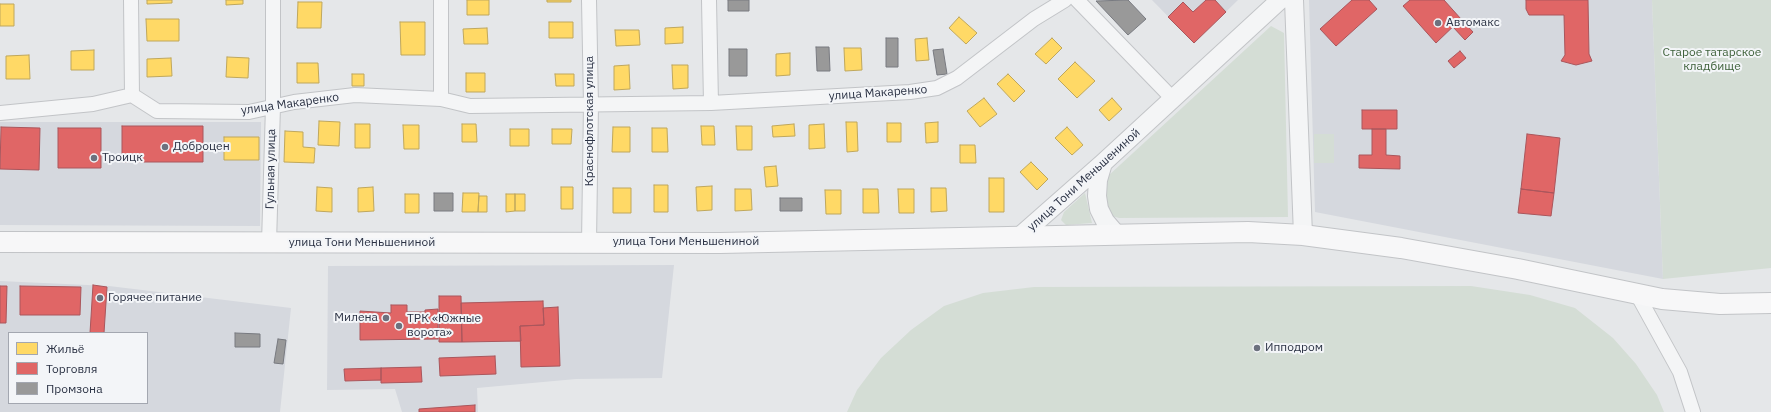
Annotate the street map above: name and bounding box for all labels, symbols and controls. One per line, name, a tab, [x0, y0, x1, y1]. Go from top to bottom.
place label: Автомакс	[1446, 16, 1500, 30]
marker: Автомакс	[1433, 18, 1443, 28]
park label: Старое татарское кладбище	[1663, 46, 1761, 74]
street label: Краснофлотская улица	[583, 56, 597, 186]
street label: улица Макаренко	[828, 82, 928, 104]
street label: улица Макаренко	[240, 90, 340, 118]
street label: улица Тони Меньшениной	[1025, 126, 1143, 234]
street label: Гульная улица	[263, 129, 279, 209]
place label: Доброцен	[173, 140, 230, 154]
marker: Доброцен	[160, 142, 170, 152]
place label: Троицк	[102, 151, 143, 165]
marker: Троицк	[89, 153, 99, 163]
street label: улица Тони Меньшениной	[613, 235, 759, 249]
street label: улица Тони Меньшениной	[289, 236, 435, 250]
place label: Горячее питание	[108, 291, 202, 305]
marker: Горячее питание	[95, 293, 105, 303]
place label: Милена	[334, 311, 378, 325]
place label: ТРК «Южные ворота»	[407, 312, 481, 340]
marker: Милена	[381, 313, 391, 323]
marker: ТРК «Южные ворота»	[394, 321, 404, 331]
legend	[8, 332, 148, 404]
text: Жильё	[46, 341, 84, 356]
place label: Ипподром	[1265, 341, 1323, 355]
marker: Ипподром	[1252, 343, 1262, 353]
text: Торговля	[46, 361, 97, 376]
text: Промзона	[46, 381, 103, 396]

